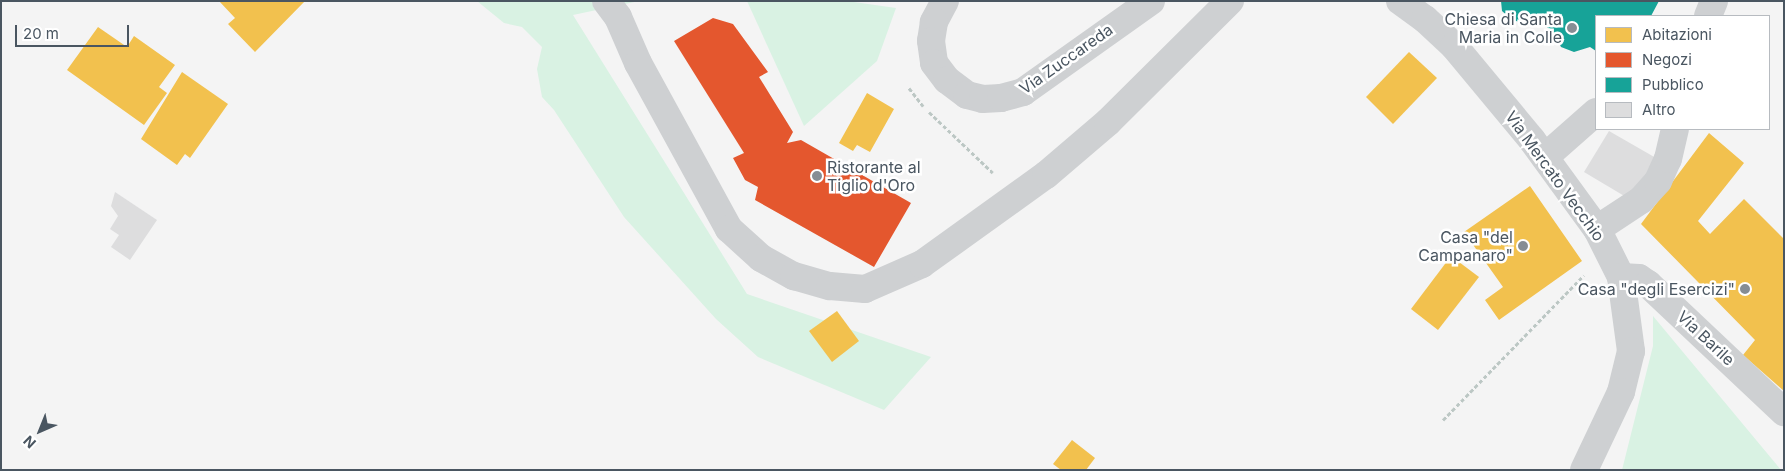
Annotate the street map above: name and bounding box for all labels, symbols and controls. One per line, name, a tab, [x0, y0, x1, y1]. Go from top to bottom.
place label: Chiesa di Santa Maria in Colle	[1445, 9, 1562, 47]
scale bar	[18, 15, 131, 47]
legend	[1595, 15, 1770, 130]
street label: Via Zuccareda	[1016, 20, 1116, 98]
marker: Chiesa di Santa Maria in Colle	[1566, 22, 1578, 34]
text: 20 m	[23, 24, 59, 43]
text: Abitazioni	[1642, 25, 1712, 44]
text: Negozi	[1642, 50, 1692, 69]
text: Pubblico	[1642, 75, 1704, 94]
text: Altro	[1642, 100, 1676, 119]
street label: Via Mercato Vecchio	[1501, 107, 1609, 245]
place label: Ristorante al Tiglio d'Oro	[827, 157, 921, 195]
marker: Ristorante al Tiglio d'Oro	[811, 170, 823, 182]
place label: Casa "del Campanaro"	[1418, 227, 1513, 265]
marker: Casa "del Campanaro"	[1517, 240, 1529, 252]
place label: Casa "degli Esercizi"	[1578, 279, 1735, 299]
marker: Casa "degli Esercizi"	[1739, 283, 1751, 295]
street label: Via Barile	[1673, 307, 1739, 369]
north arrow	[15, 406, 65, 456]
text: N	[19, 432, 39, 452]

